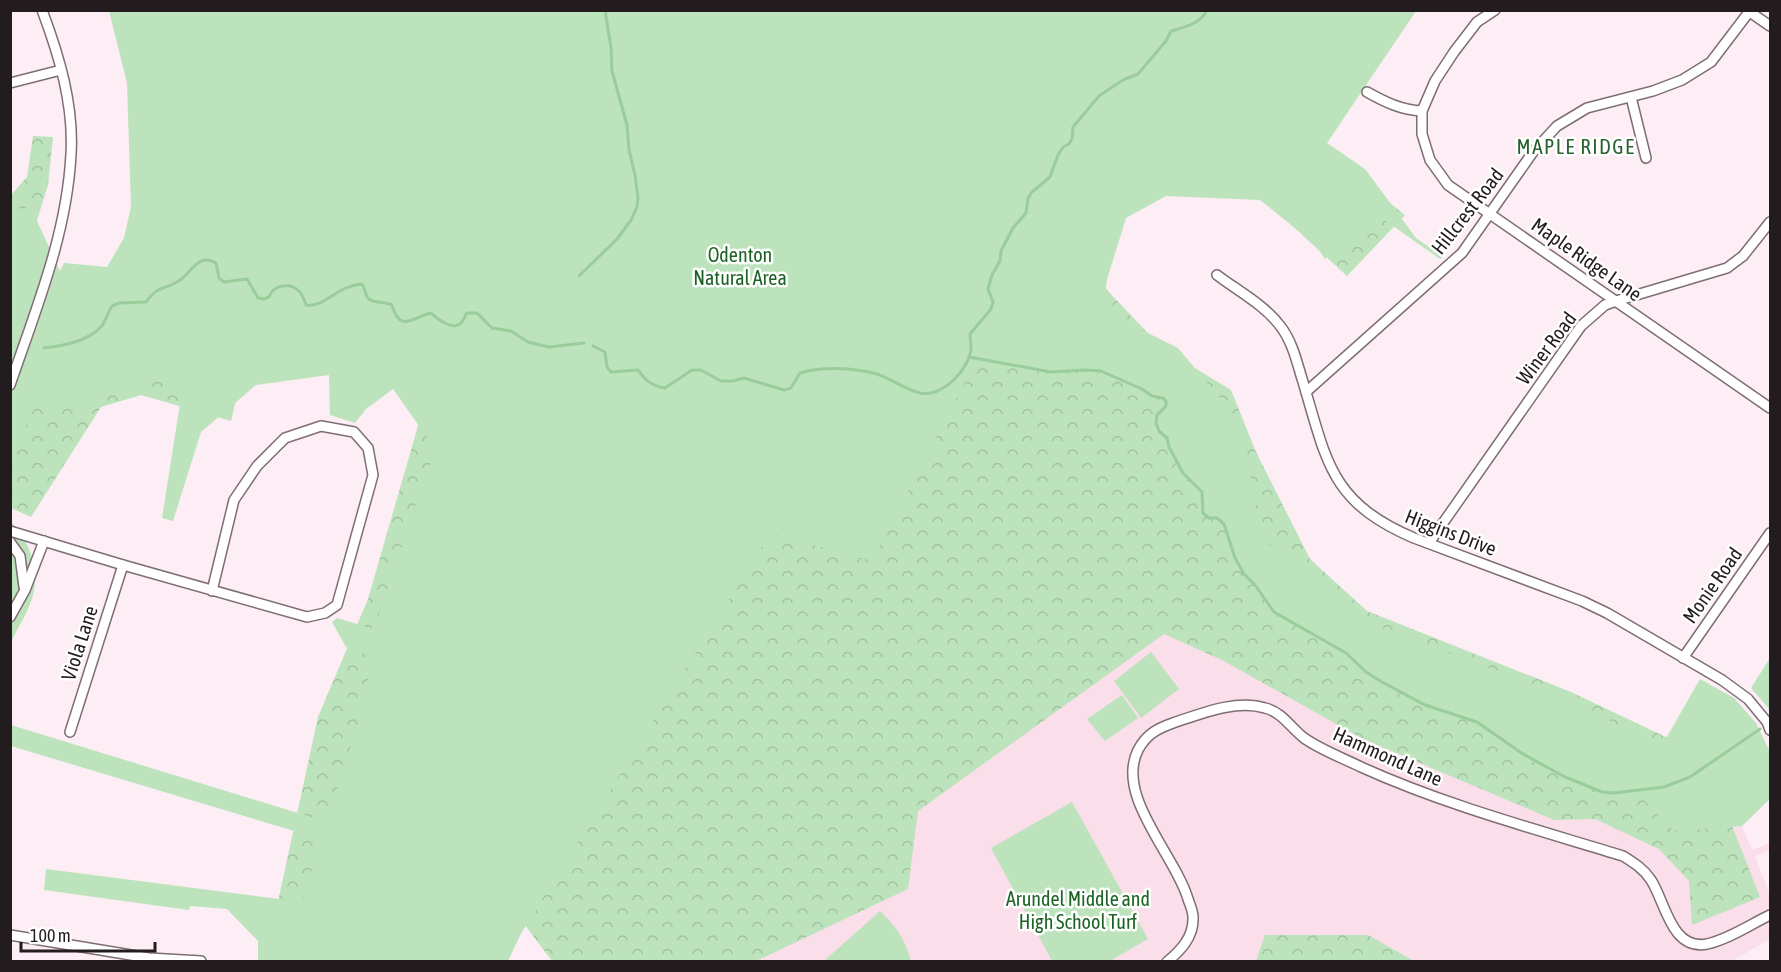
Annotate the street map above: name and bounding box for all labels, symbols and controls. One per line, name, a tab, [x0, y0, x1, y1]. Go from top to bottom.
district label: MAPLE RIDGE	[1517, 134, 1635, 158]
street label: Hillcrest Road	[1426, 163, 1508, 259]
street label: Maple Ridge Lane	[1528, 213, 1646, 305]
park label: Odenton Natural Area	[693, 243, 787, 289]
street label: Winer Road	[1511, 307, 1581, 389]
street label: Higgins Drive	[1402, 504, 1500, 560]
street label: Monie Road	[1678, 543, 1746, 627]
street label: Viola Lane	[56, 603, 102, 683]
street label: Hammond Lane	[1330, 722, 1446, 790]
park label: Arundel Middle and High School Turf	[1006, 887, 1150, 933]
scale bar	[21, 915, 154, 953]
text: 100 m	[30, 925, 71, 946]

